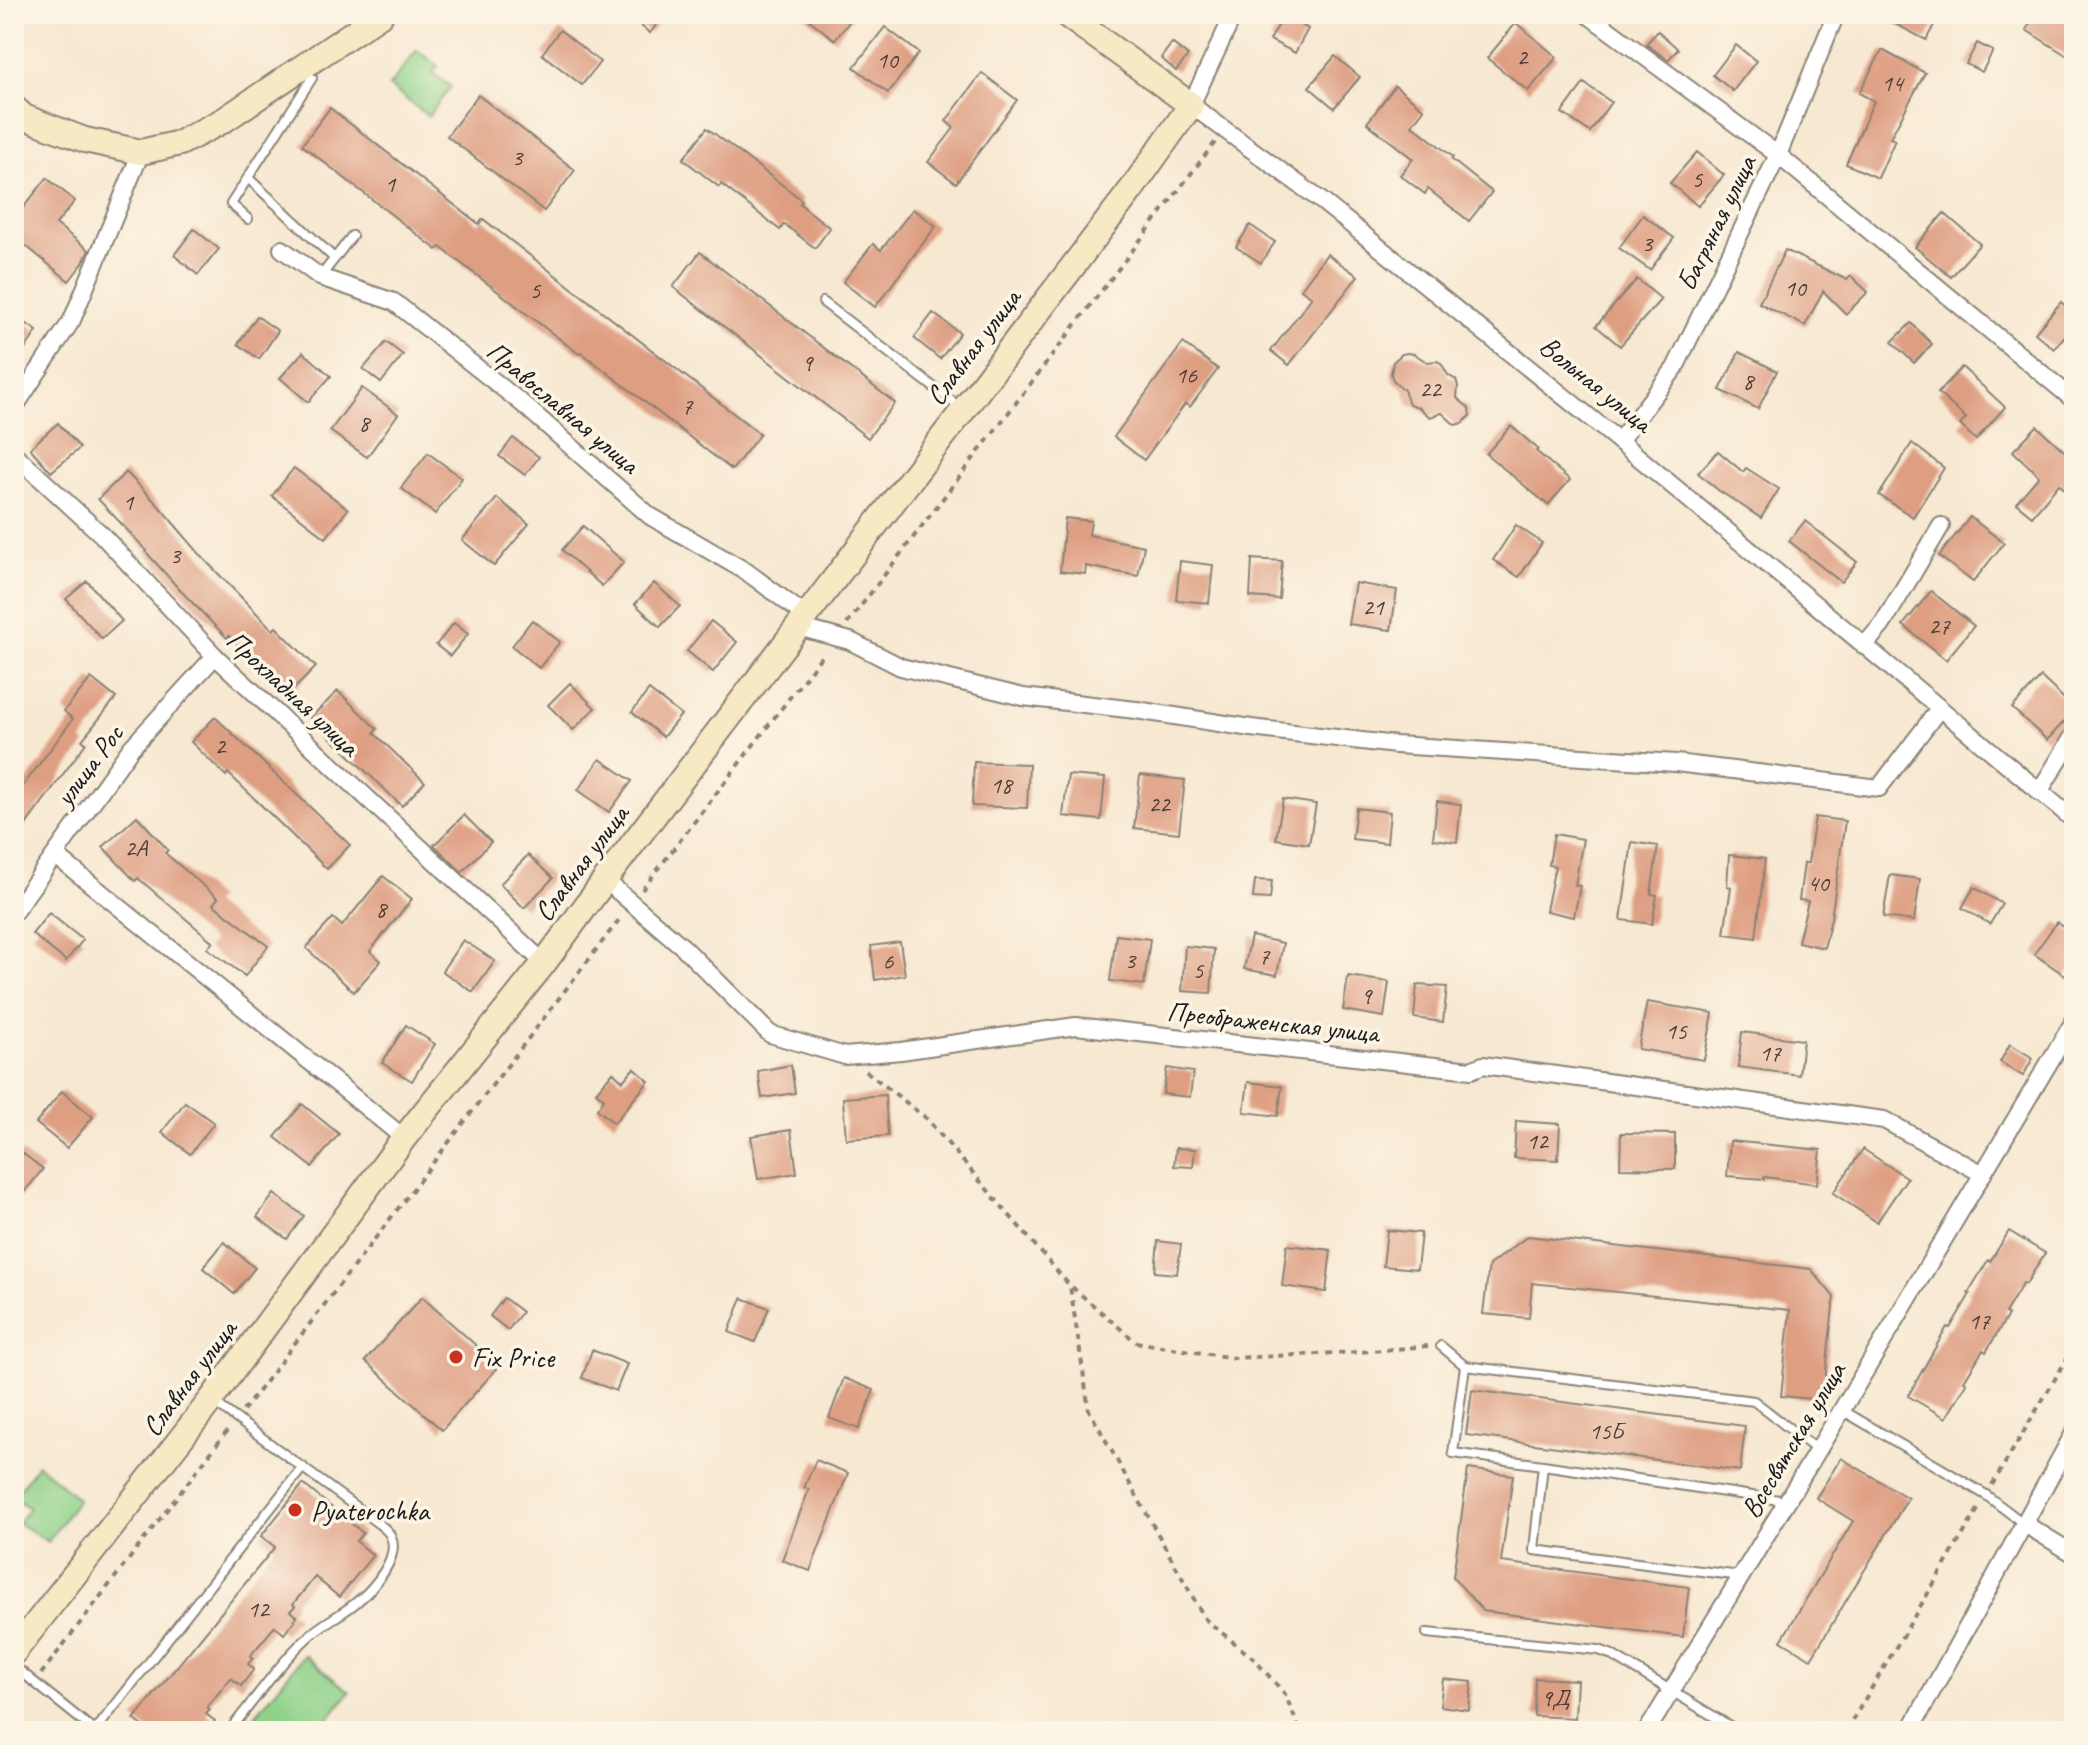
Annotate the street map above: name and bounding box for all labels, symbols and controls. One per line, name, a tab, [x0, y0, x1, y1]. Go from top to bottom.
house number: 2	[1517, 42, 1530, 72]
house number: 10	[876, 45, 900, 75]
house number: 14	[1881, 68, 1905, 98]
house number: 3	[512, 142, 525, 172]
street label: Багряная улица	[1668, 148, 1764, 296]
house number: 5	[1692, 164, 1704, 194]
house number: 1	[385, 169, 397, 199]
house number: 3	[1642, 228, 1655, 258]
house number: 10	[1784, 273, 1808, 303]
house number: 5	[530, 275, 542, 305]
street label: Славная улица	[918, 280, 1030, 412]
street label: Вольная улица	[1533, 328, 1661, 442]
street label: Православная улица	[479, 333, 648, 482]
house number: 9	[802, 348, 815, 378]
house number: 16	[1175, 360, 1198, 390]
house number: 8	[1743, 366, 1756, 396]
house number: 22	[1419, 374, 1443, 404]
house number: 7	[682, 391, 694, 421]
house number: 8	[359, 408, 372, 438]
house number: 1	[123, 487, 135, 517]
house number: 3	[170, 540, 183, 570]
house number: 21	[1362, 592, 1385, 622]
house number: 27	[1928, 611, 1951, 641]
street label: Прохладная улица	[219, 623, 368, 765]
street label: улица Рос	[46, 716, 132, 814]
house number: 2	[215, 731, 228, 761]
house number: 18	[990, 770, 1014, 800]
house number: 22	[1148, 789, 1172, 819]
street label: Славная улица	[526, 796, 638, 928]
house number: 2А	[125, 833, 148, 863]
house number: 40	[1807, 868, 1831, 898]
house number: 8	[376, 894, 389, 924]
house number: 7	[1259, 941, 1271, 971]
house number: 3	[1125, 945, 1138, 975]
house number: 6	[883, 946, 895, 976]
house number: 5	[1193, 955, 1205, 985]
house number: 9	[1361, 981, 1374, 1011]
street label: Преображенская улица	[1165, 993, 1383, 1051]
house number: 15	[1665, 1016, 1688, 1046]
house number: 17	[1759, 1038, 1782, 1068]
house number: 12	[1526, 1126, 1550, 1156]
house number: 17	[1968, 1306, 1991, 1336]
street label: Славная улица	[134, 1311, 246, 1443]
place label: Fix Price	[472, 1340, 556, 1375]
marker: Fix Price	[447, 1348, 465, 1366]
street label: Всесвятская улица	[1733, 1354, 1854, 1524]
house number: 15Б	[1589, 1416, 1627, 1446]
place label: Pyaterochka	[311, 1493, 431, 1528]
marker: Pyaterochka	[286, 1501, 304, 1519]
house number: 12	[247, 1594, 271, 1624]
house number: 9Д	[1541, 1683, 1572, 1713]

